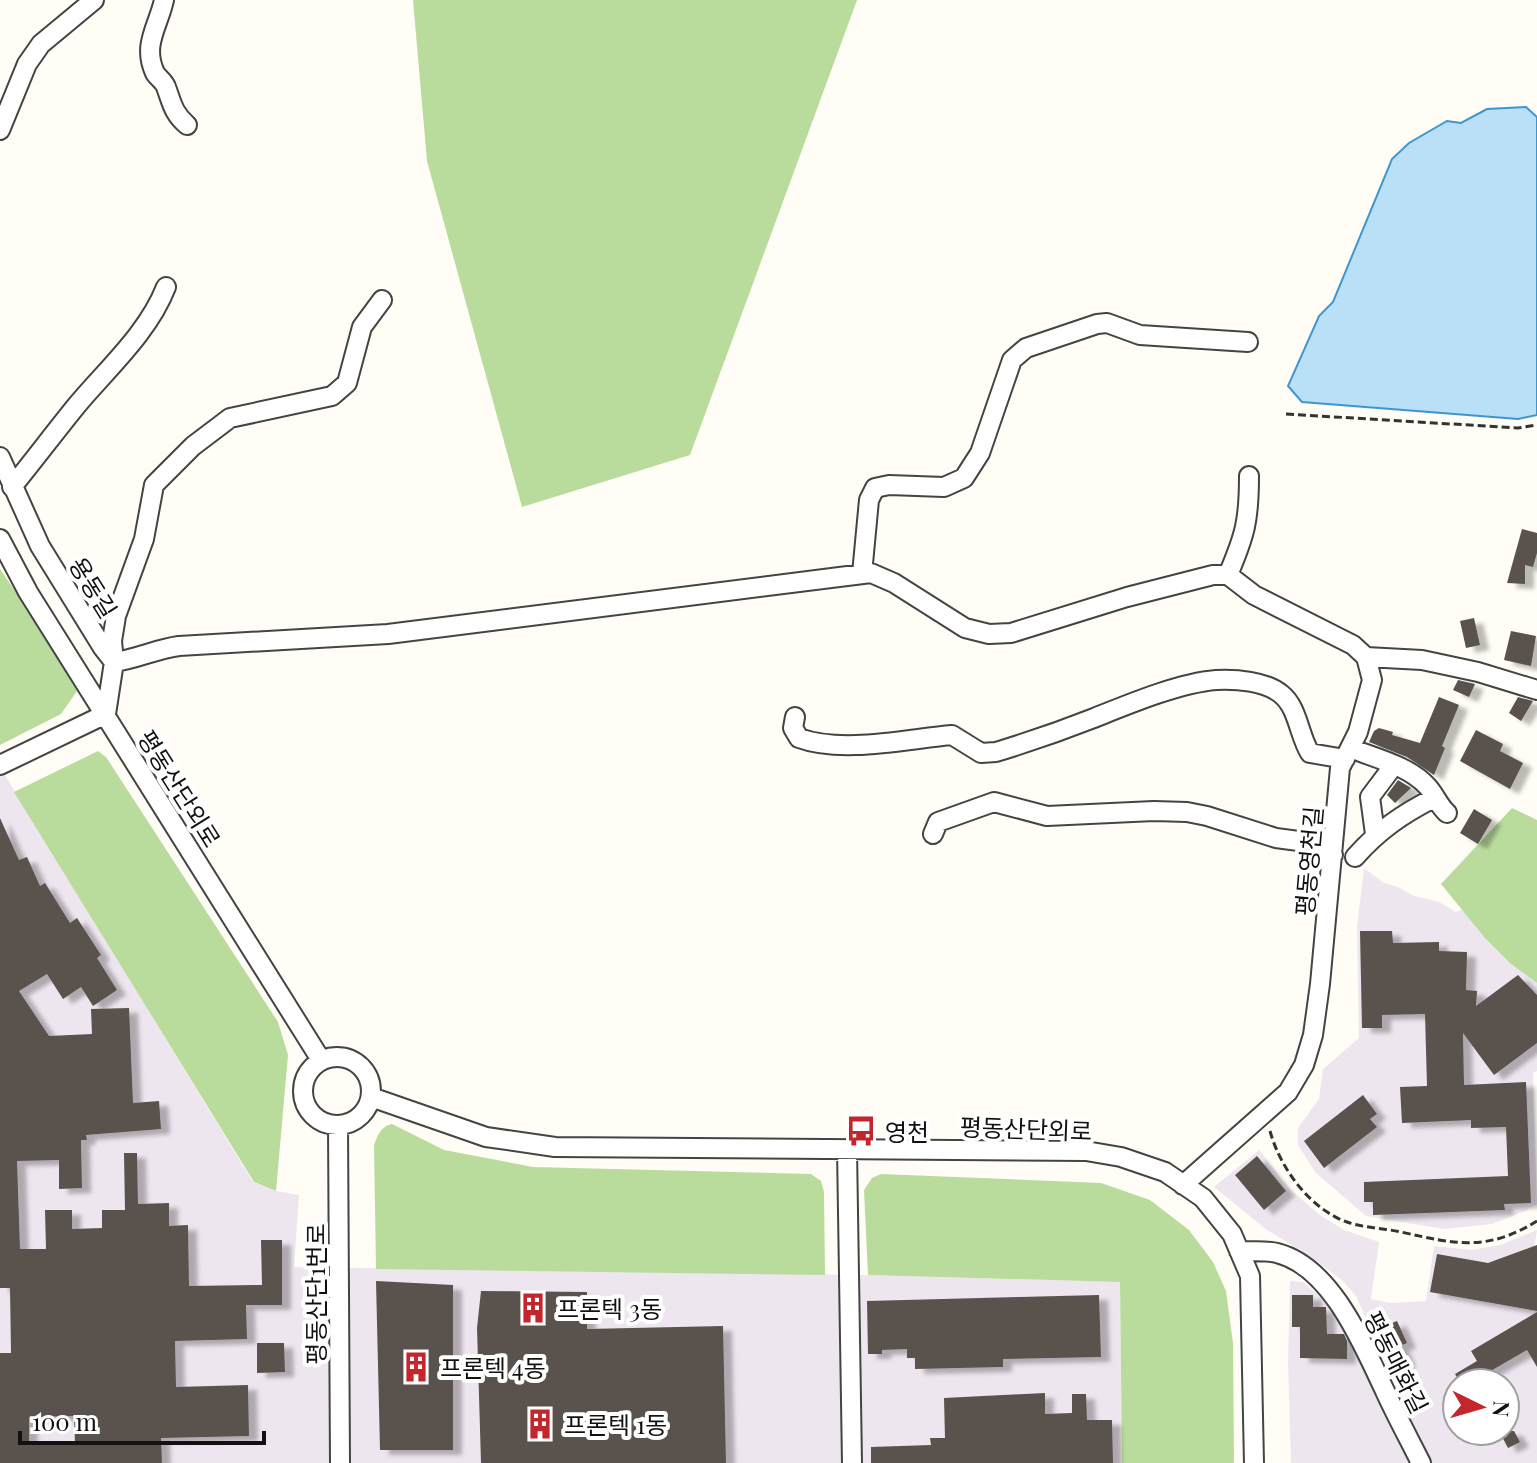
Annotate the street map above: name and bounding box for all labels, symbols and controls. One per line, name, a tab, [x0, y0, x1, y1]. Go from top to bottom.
street label: 용동길	[63, 550, 125, 624]
street label: 평동산단외로	[131, 723, 229, 853]
street label: 평동영천길	[1287, 805, 1329, 917]
street label: 평동산단외로	[959, 1110, 1093, 1146]
bus stop icon: 영천	[844, 1114, 878, 1148]
place label: 영천	[885, 1115, 929, 1147]
street label: 평동산단1번로	[299, 1223, 331, 1365]
building icon: 프론텍 3동	[516, 1291, 550, 1325]
place label: 프론텍 3동	[557, 1292, 662, 1324]
street label: 평동매화길	[1358, 1306, 1436, 1418]
building icon: 프론텍 4동	[399, 1350, 433, 1384]
place label: 프론텍 4동	[440, 1351, 546, 1383]
north arrow	[1441, 1367, 1521, 1447]
scale bar	[20, 1395, 264, 1445]
text: N	[1486, 1400, 1518, 1418]
text: 100 m	[32, 1405, 97, 1437]
building icon: 프론텍 1동	[523, 1407, 557, 1441]
place label: 프론텍 1동	[564, 1408, 667, 1440]

